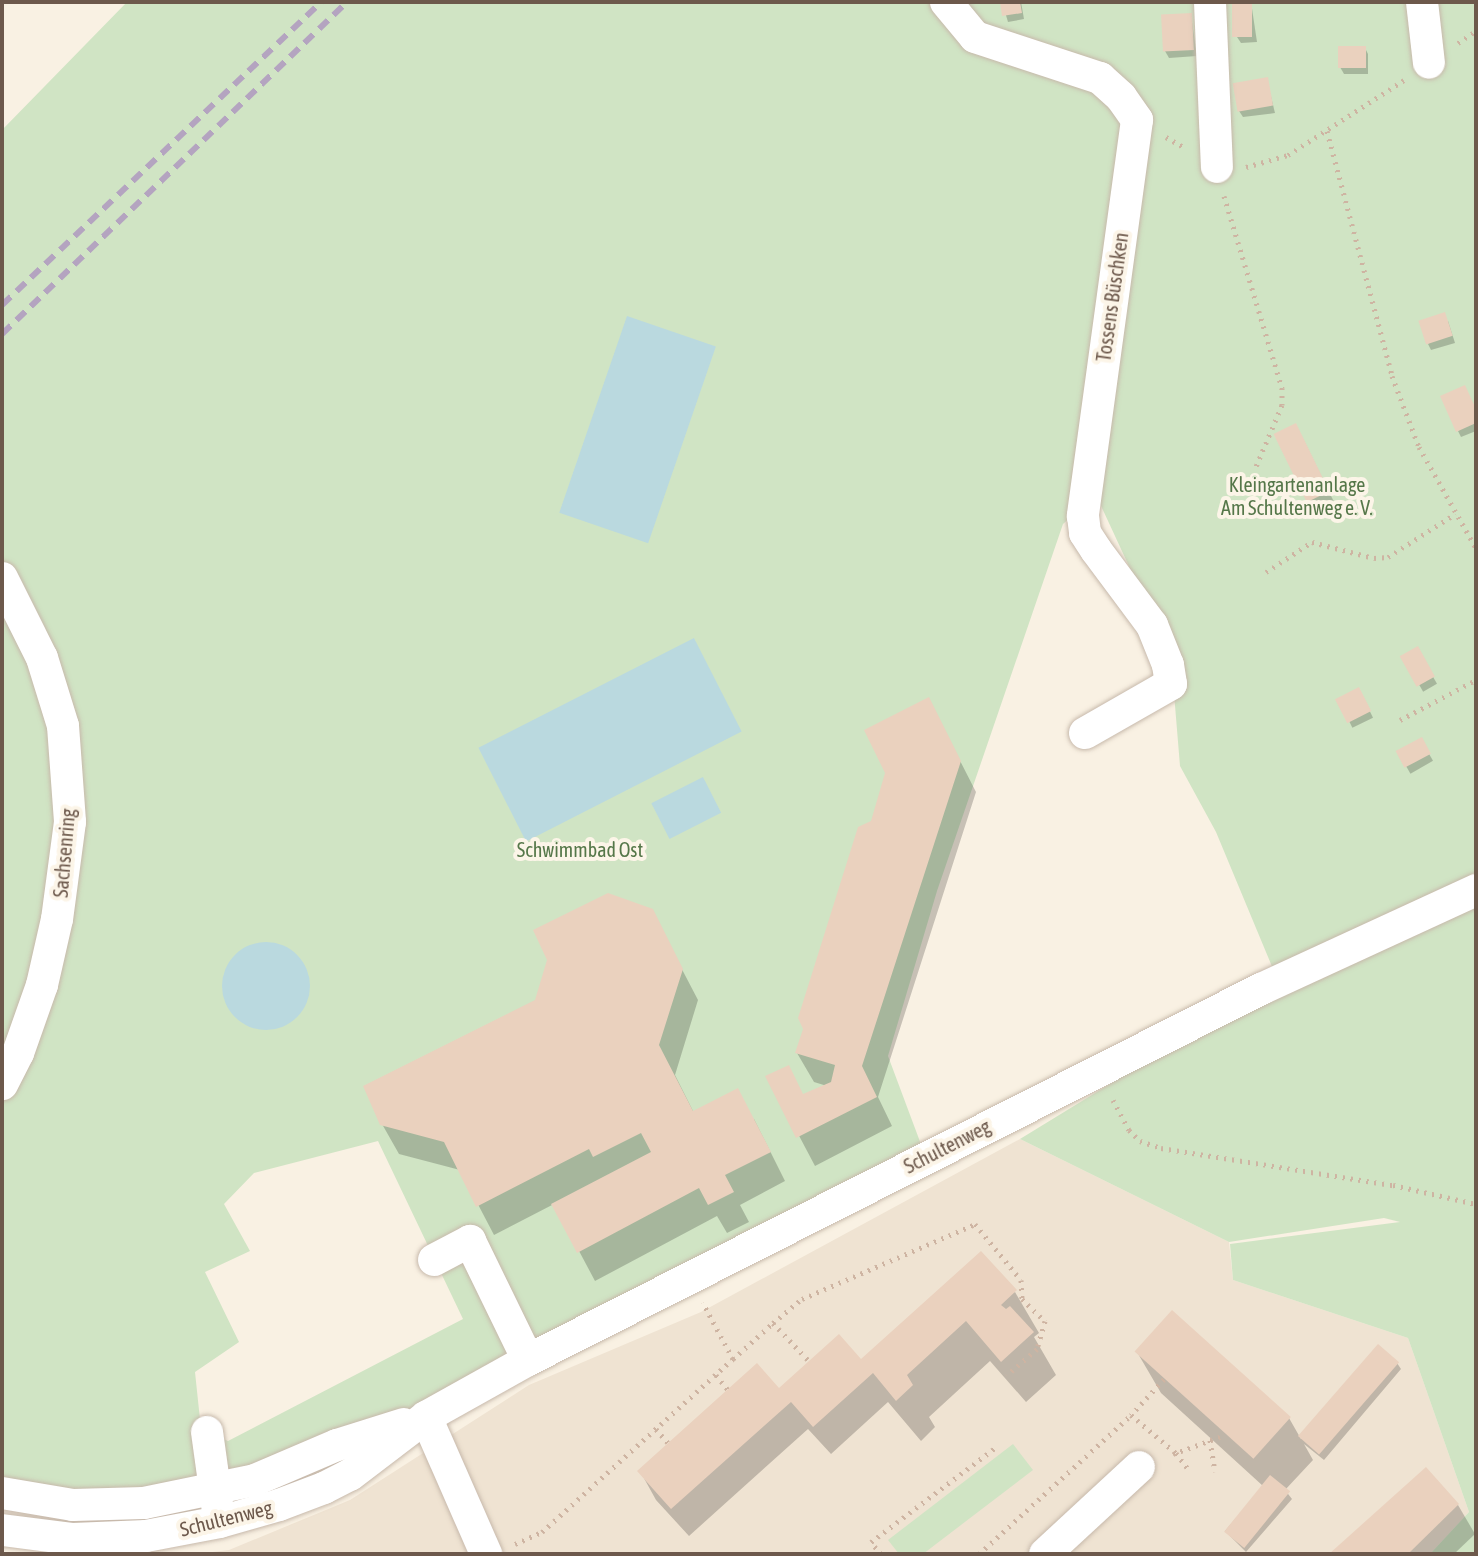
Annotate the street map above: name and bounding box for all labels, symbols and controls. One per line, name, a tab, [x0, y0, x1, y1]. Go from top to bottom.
street label: Tossens Büschken	[1091, 231, 1133, 363]
park label: Kleingartenanlage Am Schultenweg e. V.	[1221, 473, 1373, 520]
street label: Sachsenring	[48, 807, 80, 899]
park label: Schwimmbad Ost	[517, 837, 643, 861]
street label: Schultenweg	[900, 1114, 994, 1178]
street label: Schultenweg	[177, 1495, 275, 1541]

